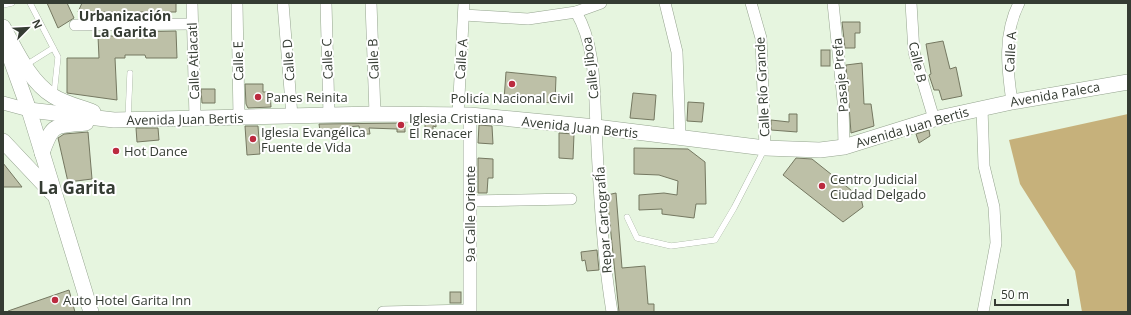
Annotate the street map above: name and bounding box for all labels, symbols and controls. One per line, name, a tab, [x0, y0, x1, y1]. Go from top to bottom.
district label: Urbanización La Garita	[79, 6, 171, 41]
north arrow	[8, 8, 48, 48]
text: N	[29, 17, 46, 31]
street label: Calle Atlacatl	[183, 22, 203, 100]
street label: Calle A	[1000, 30, 1020, 73]
street label: Calle Jiboa	[577, 36, 603, 100]
street label: Calle Río Grande	[750, 36, 774, 138]
street label: Calle A	[451, 37, 471, 80]
street label: Pasaje Prefa	[828, 37, 852, 113]
street label: Calle D	[278, 38, 298, 82]
street label: Calle C	[317, 38, 337, 80]
street label: Calle B	[363, 38, 383, 80]
street label: Calle B	[905, 40, 931, 84]
street label: Calle E	[229, 41, 247, 81]
street label: Avenida Paleca	[1009, 77, 1101, 111]
marker: Policía Nacional Civil	[507, 79, 517, 89]
place label: Panes Reinita	[266, 88, 348, 106]
place label: Policía Nacional Civil	[450, 89, 574, 107]
marker: Panes Reinita	[253, 92, 263, 102]
street label: Avenida Juan Bertis	[853, 102, 971, 152]
street label: Avenida Juan Bertis	[126, 109, 244, 129]
place label: Iglesia Cristiana El Renacer	[409, 109, 504, 142]
street label: Avenida Juan Bertis	[521, 112, 639, 142]
marker: Iglesia Cristiana El Renacer	[396, 120, 406, 130]
place label: Iglesia Evangélica Fuente de Vida	[261, 123, 366, 156]
marker: Iglesia Evangélica Fuente de Vida	[248, 134, 258, 144]
place label: Hot Dance	[124, 142, 188, 160]
marker: Hot Dance	[111, 146, 121, 156]
street label: 9a Calle Oriente	[461, 166, 479, 262]
street label: Repar CartografÍa	[590, 166, 616, 274]
place label: Centro Judicial Ciudad Delgado	[830, 170, 926, 203]
district label: La Garita	[38, 176, 116, 199]
marker: Centro Judicial Ciudad Delgado	[817, 181, 827, 191]
scale bar	[995, 281, 1068, 307]
text: 50 m	[1001, 286, 1029, 303]
place label: Auto Hotel Garita Inn	[63, 291, 191, 309]
marker: Auto Hotel Garita Inn	[50, 295, 60, 305]

